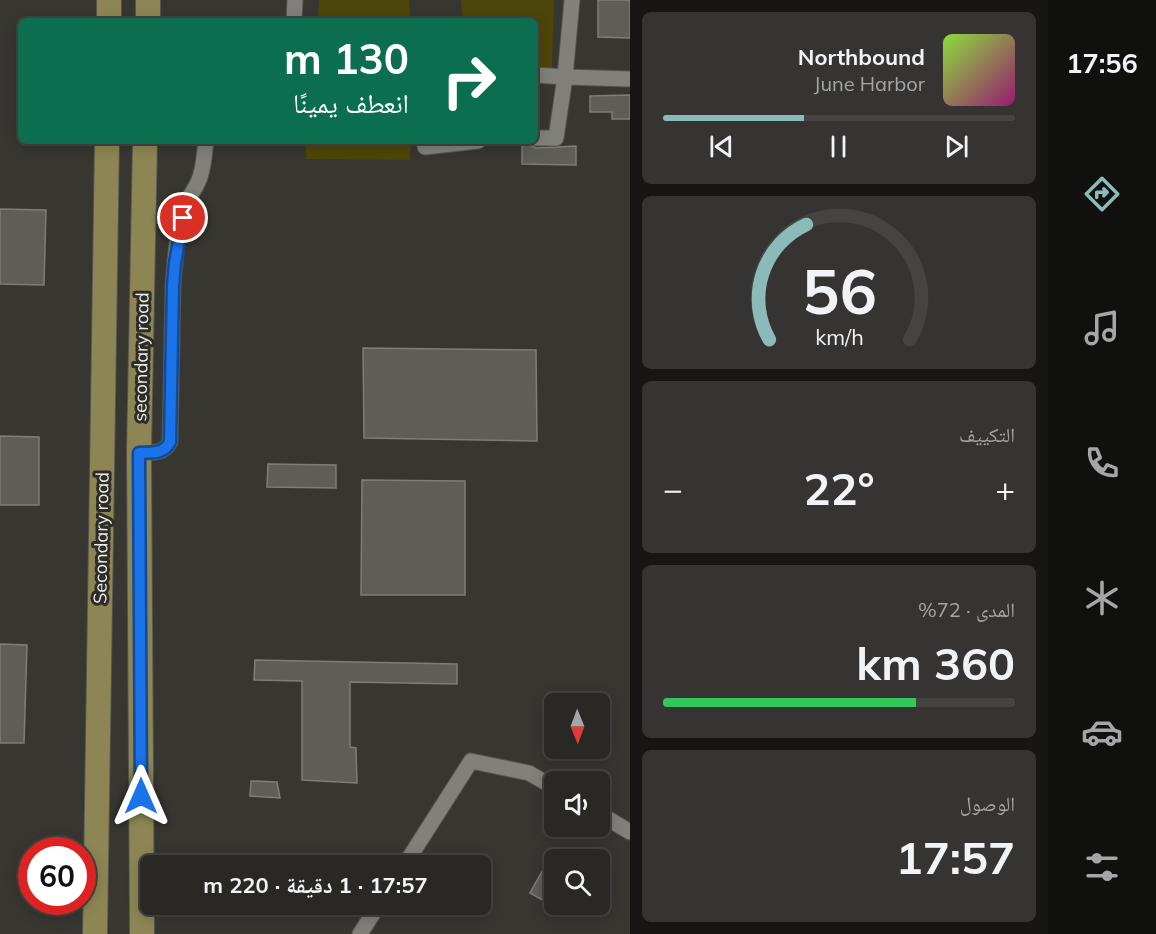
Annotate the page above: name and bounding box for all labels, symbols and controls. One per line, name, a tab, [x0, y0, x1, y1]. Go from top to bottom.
text: 130 m	[284, 32, 409, 85]
icon: right	[430, 42, 508, 120]
text: Northbound	[798, 43, 925, 71]
text: 17:56	[1066, 46, 1138, 80]
text: June Harbor	[814, 71, 925, 96]
text: انعطف يمينًا	[293, 86, 409, 120]
icon: previous	[705, 130, 738, 163]
icon: pause	[822, 130, 855, 163]
icon: next	[940, 130, 973, 163]
icon: directions	[1081, 173, 1123, 215]
pin	[157, 192, 208, 243]
icon: arrive	[166, 201, 199, 234]
text: 56	[802, 251, 876, 330]
street label: secondary road	[128, 292, 154, 422]
icon: music	[1081, 307, 1123, 349]
text: km/h	[815, 323, 863, 350]
text: التكييف	[959, 422, 1015, 447]
icon: phone	[1081, 442, 1123, 484]
text: 22°	[803, 460, 875, 516]
text: −	[663, 468, 683, 509]
text: +	[995, 468, 1015, 509]
street label: Secondary road	[88, 472, 114, 604]
icon: climate	[1081, 577, 1123, 619]
text: المدى · 72%	[918, 597, 1015, 622]
text: 360 km	[856, 635, 1015, 691]
north arrow	[544, 693, 610, 759]
map controls	[544, 693, 610, 915]
icon: car	[1081, 711, 1123, 753]
position arrow	[109, 764, 173, 828]
button: sound	[544, 771, 610, 837]
text: الوصول	[960, 791, 1015, 816]
text: 17:57	[896, 829, 1015, 885]
speed limit sign: 60	[18, 837, 96, 915]
icon: filters	[1081, 846, 1123, 888]
button: search	[544, 849, 610, 915]
text: 17:57 · 1 دقيقة · 220 m	[203, 871, 428, 899]

